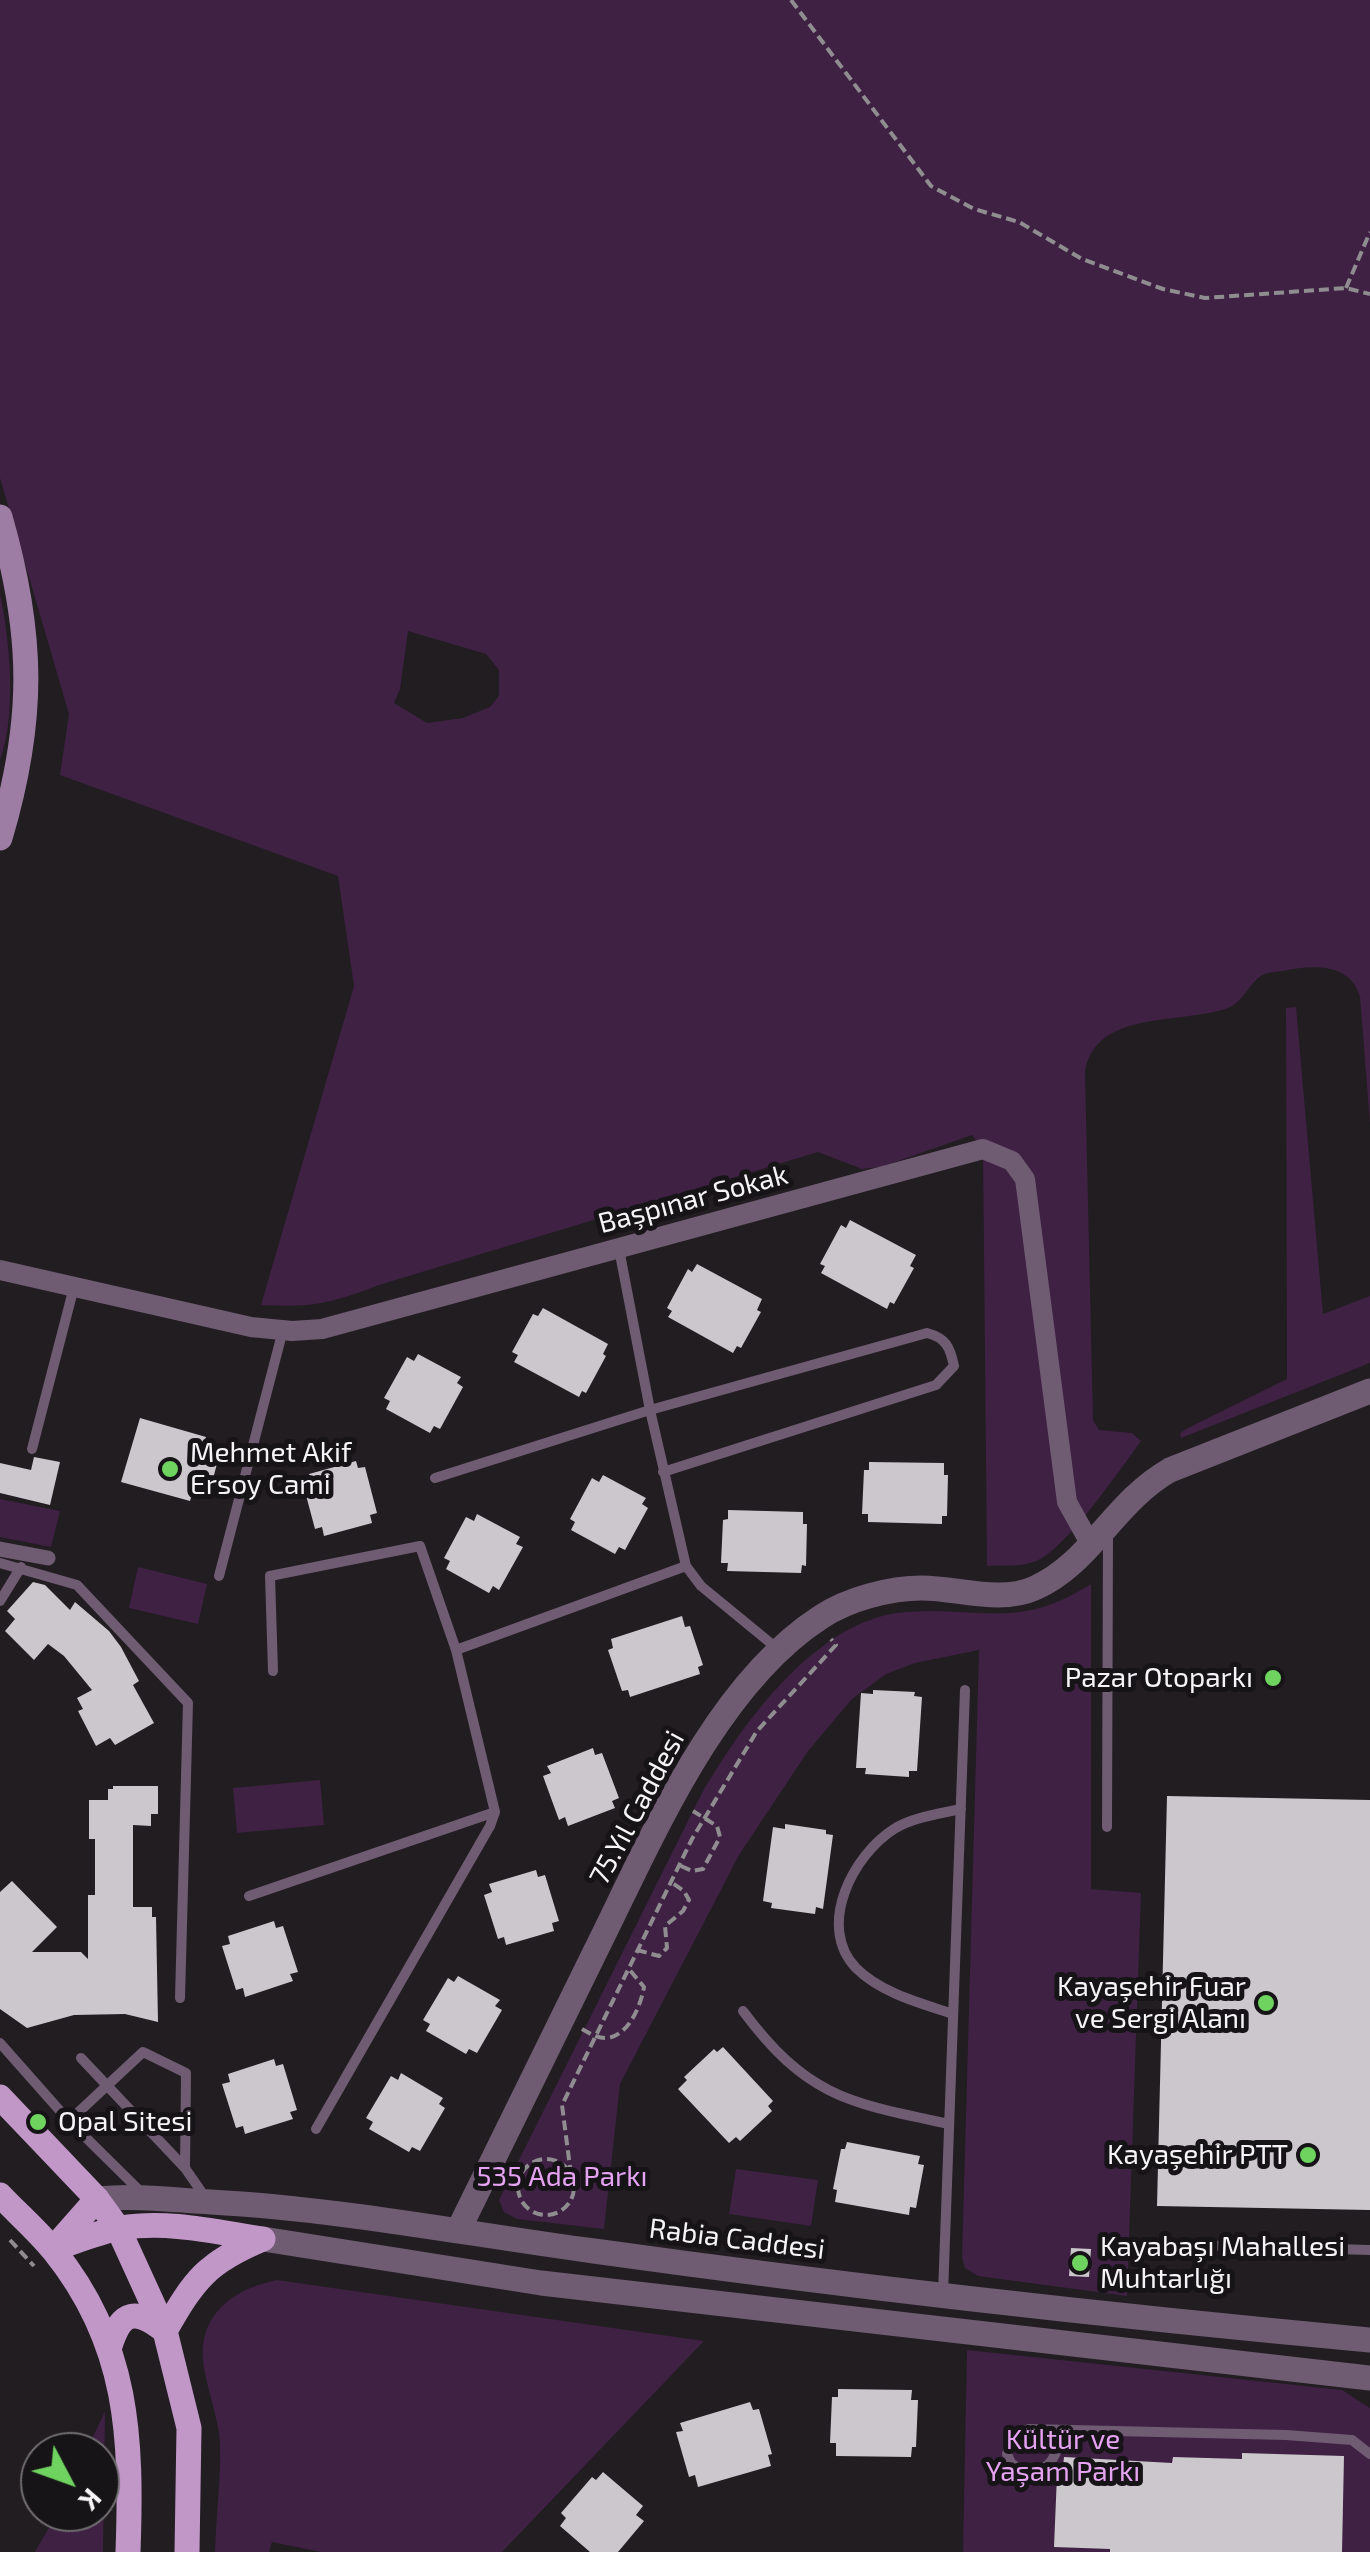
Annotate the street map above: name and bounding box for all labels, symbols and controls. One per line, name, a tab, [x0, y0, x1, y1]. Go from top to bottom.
street label: Başpınar Sokak	[595, 1158, 791, 1240]
place label: Mehmet Akif Ersoy Cami	[190, 1436, 352, 1502]
marker: Mehmet Akif Ersoy Cami	[159, 1458, 181, 1480]
place label: Pazar Otoparkı	[1065, 1661, 1253, 1695]
marker: Pazar Otoparkı	[1262, 1667, 1284, 1689]
street label: 75.Yıl Caddesi	[582, 1725, 692, 1891]
place label: Kayaşehir Fuar ve Sergi Alanı	[1057, 1970, 1246, 2036]
marker: Kayaşehir Fuar ve Sergi Alanı	[1255, 1992, 1277, 2014]
place label: Opal Sitesi	[58, 2105, 192, 2139]
marker: Opal Sitesi	[27, 2111, 49, 2133]
place label: Kayaşehir PTT	[1107, 2138, 1288, 2172]
marker: Kayaşehir PTT	[1297, 2144, 1319, 2166]
park label: 535 Ada Parkı	[476, 2160, 648, 2194]
street label: Rabia Caddesi	[647, 2212, 827, 2266]
place label: Kayabaşı Mahallesi Muhtarlığı	[1100, 2230, 1345, 2296]
marker: Kayabaşı Mahallesi Muhtarlığı	[1069, 2252, 1091, 2274]
park label: Kültür ve Yaşam Parkı	[986, 2423, 1140, 2489]
north arrow	[20, 2432, 120, 2532]
text: K	[72, 2483, 110, 2518]

